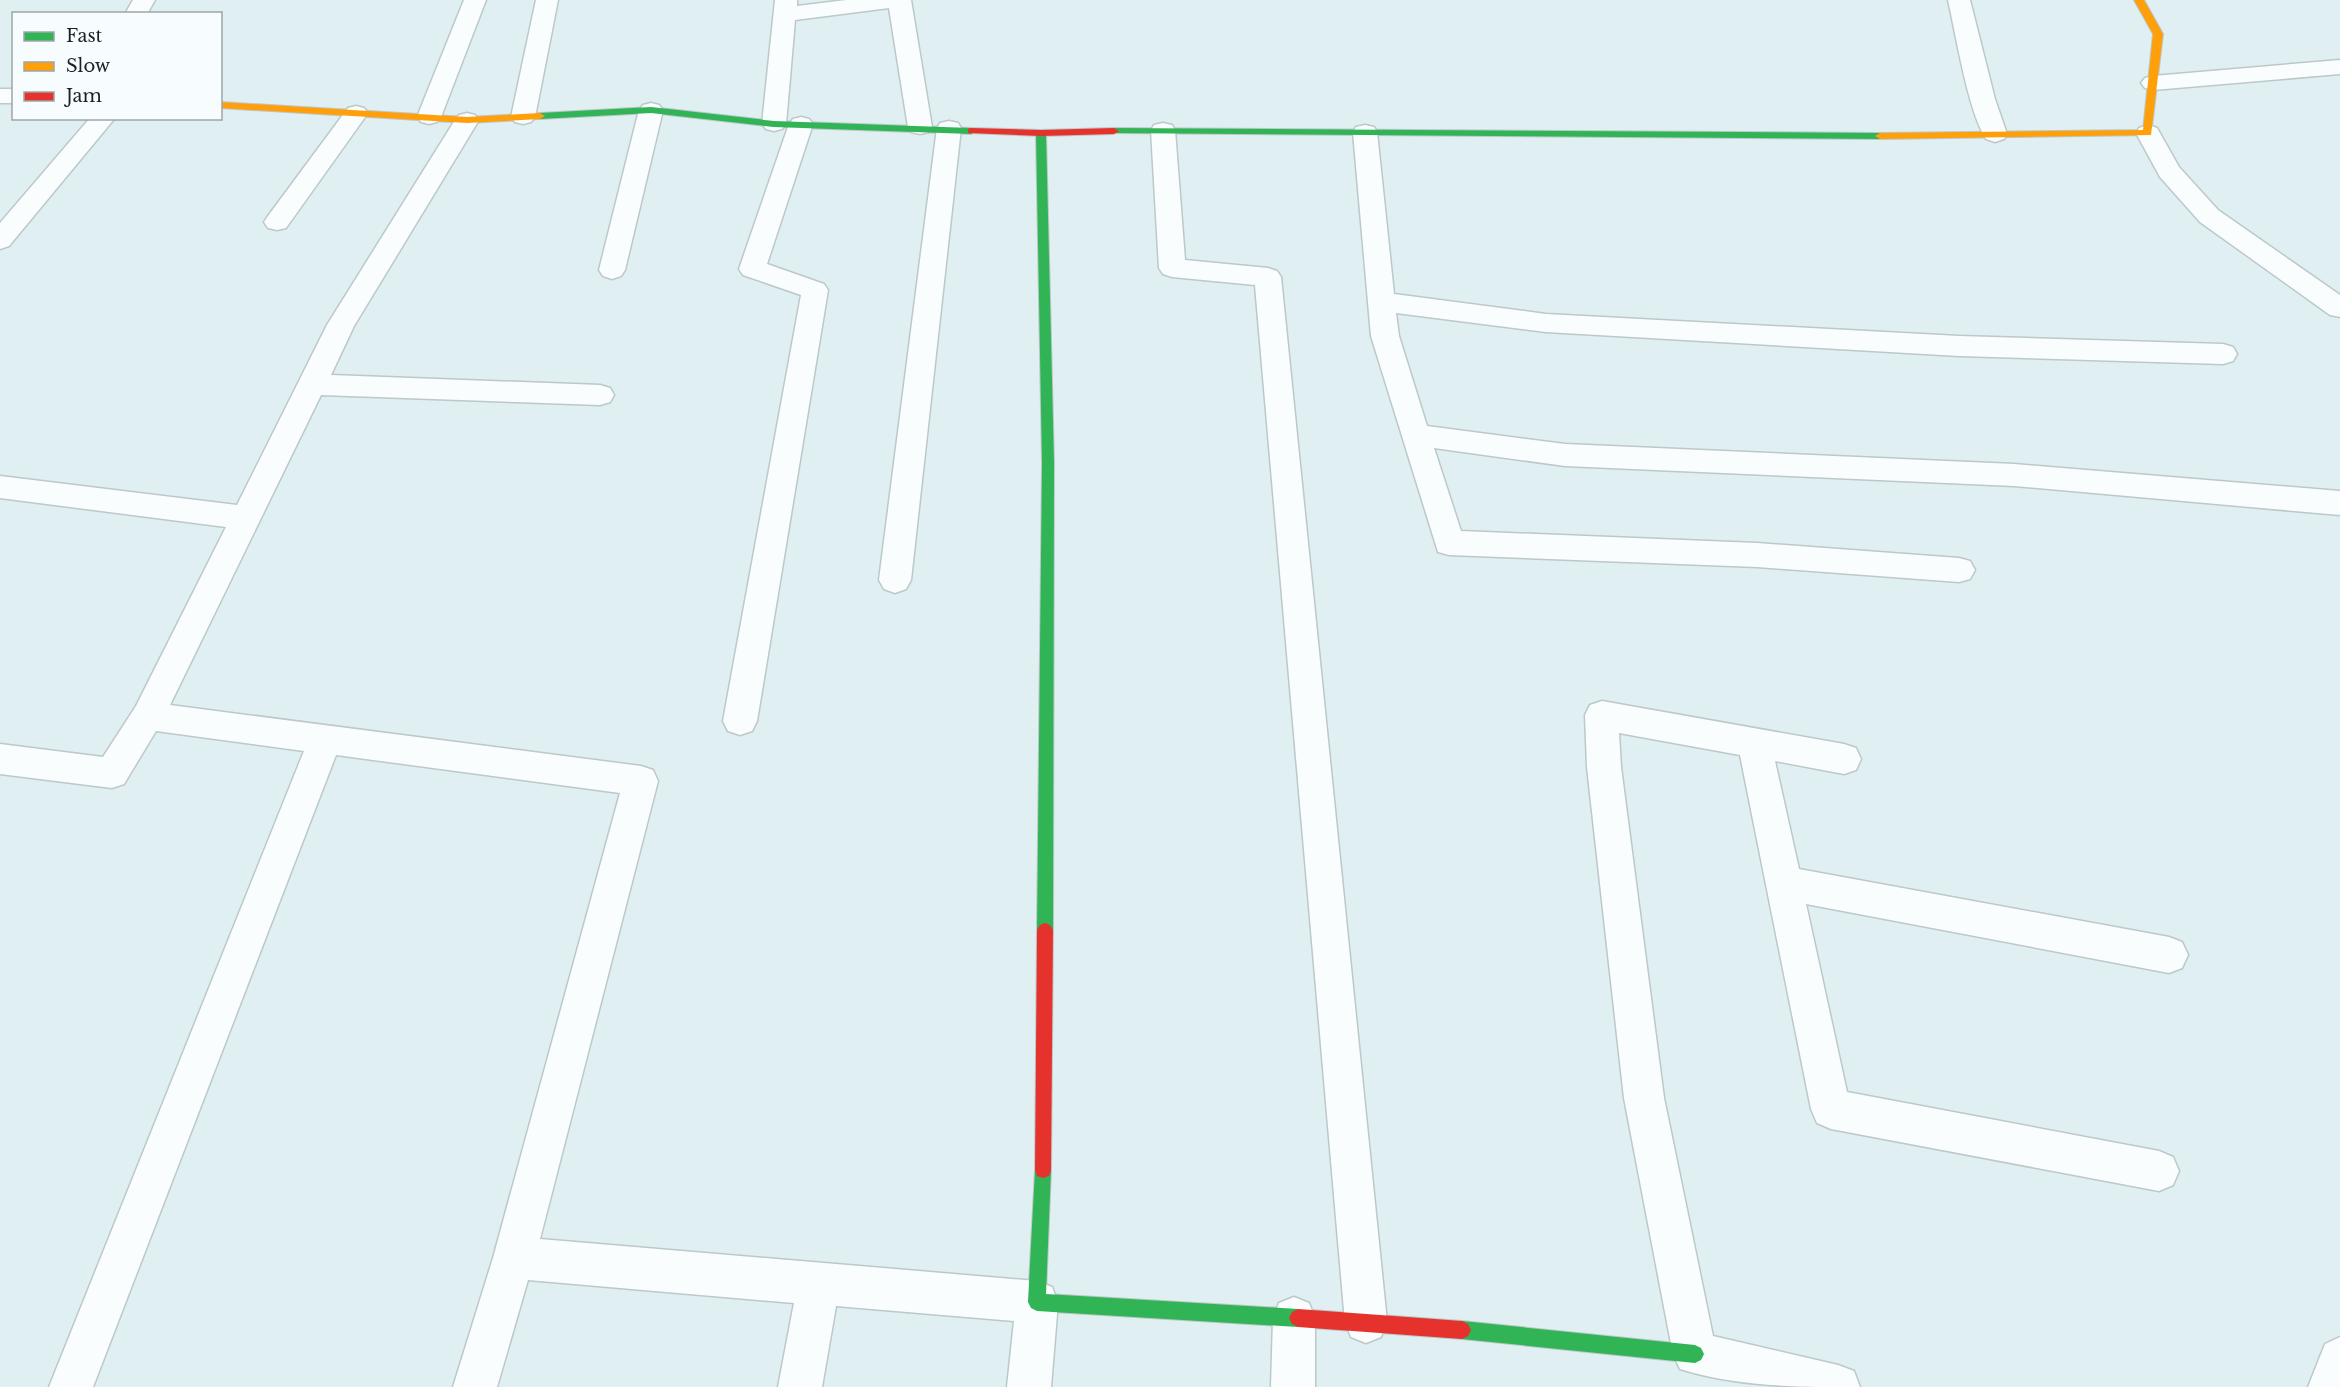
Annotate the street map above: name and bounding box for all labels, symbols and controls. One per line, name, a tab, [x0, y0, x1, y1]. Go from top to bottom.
legend	[12, 12, 222, 120]
text: Fast	[66, 25, 103, 47]
text: Slow	[66, 55, 111, 77]
text: Jam	[64, 85, 102, 107]

